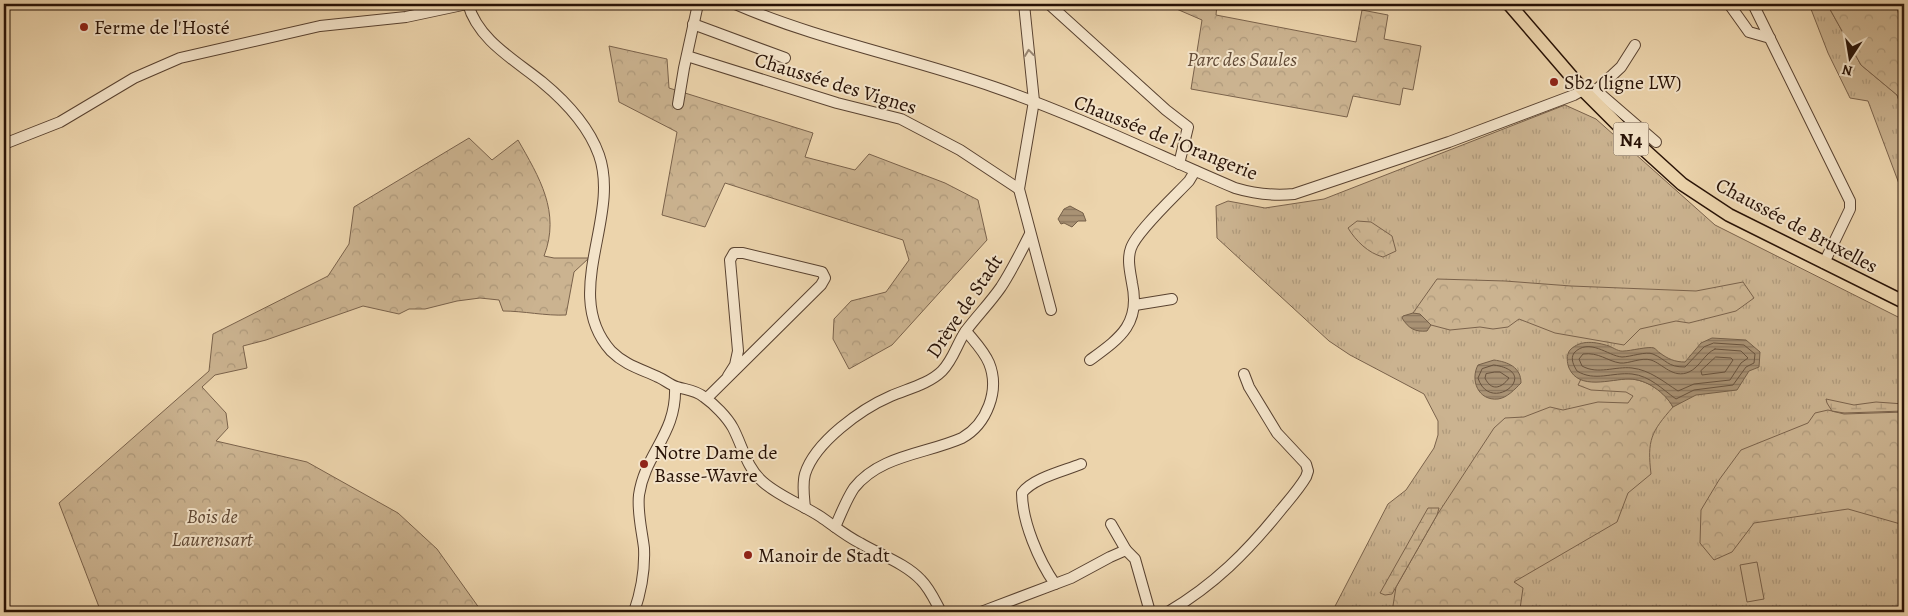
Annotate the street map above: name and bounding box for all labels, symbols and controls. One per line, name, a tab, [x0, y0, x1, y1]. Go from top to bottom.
place label: Ferme de l'Hosté	[94, 14, 230, 41]
marker: Ferme de l'Hosté	[78, 21, 90, 33]
north arrow	[1826, 32, 1876, 82]
street label: Chaussée des Vignes	[752, 46, 920, 121]
park label: Parc des Saules	[1187, 46, 1297, 73]
one-way arrow	[1024, 49, 1035, 57]
text: N	[1840, 60, 1854, 81]
place label: Sb2 (ligne LW)	[1564, 69, 1681, 96]
marker: Sb2 (ligne LW)	[1548, 76, 1560, 88]
street label: Chaussée de l'Orangerie	[1070, 88, 1262, 187]
road number: N4	[1614, 122, 1648, 156]
street label: Chaussée de Bruxelles	[1711, 171, 1883, 280]
street label: Drève de Stadt	[920, 249, 1009, 363]
place label: Notre Dame de Basse-Wavre	[654, 439, 778, 489]
marker: Notre Dame de Basse-Wavre	[638, 458, 650, 470]
park label: Bois de Laurensart	[171, 503, 254, 553]
place label: Manoir de Stadt	[758, 542, 890, 569]
marker: Manoir de Stadt	[742, 549, 754, 561]

